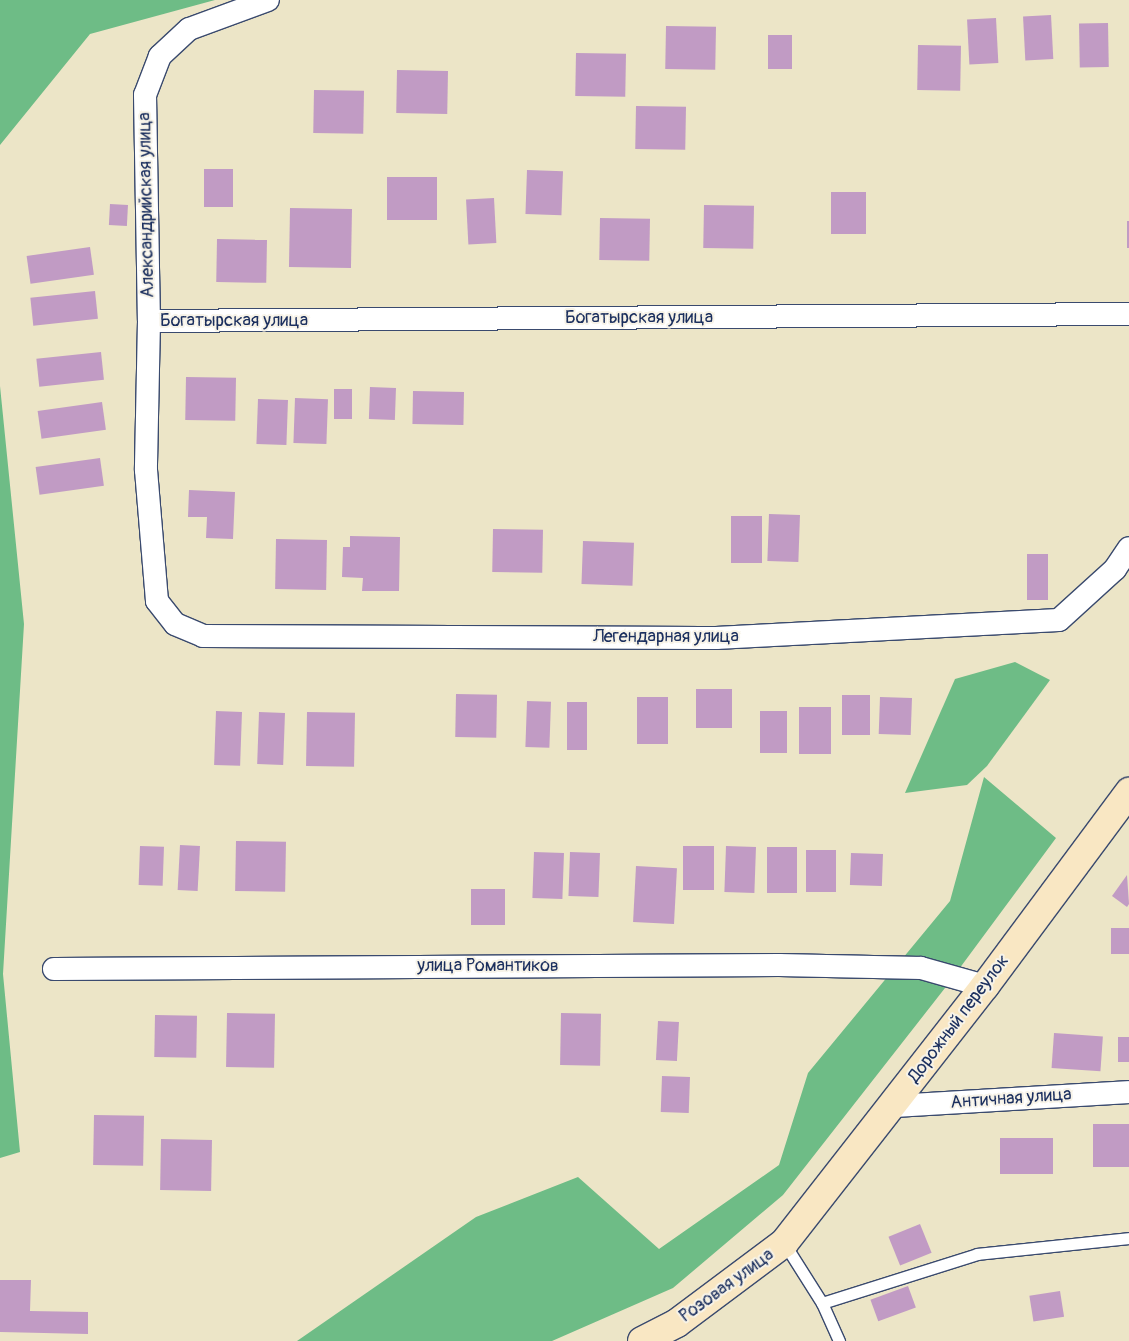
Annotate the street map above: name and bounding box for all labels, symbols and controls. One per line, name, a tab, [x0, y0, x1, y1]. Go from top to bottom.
street label: Александрийская улица	[135, 112, 159, 298]
street label: Богатырская улица	[565, 307, 713, 329]
street label: Богатырская улица	[160, 310, 308, 332]
street label: Легендарная улица	[593, 626, 739, 648]
street label: Дорожный переулок	[904, 951, 1014, 1087]
street label: улица Романтиков	[417, 955, 559, 977]
street label: Античная улица	[950, 1084, 1072, 1114]
street label: Розовая улица	[676, 1245, 778, 1327]

